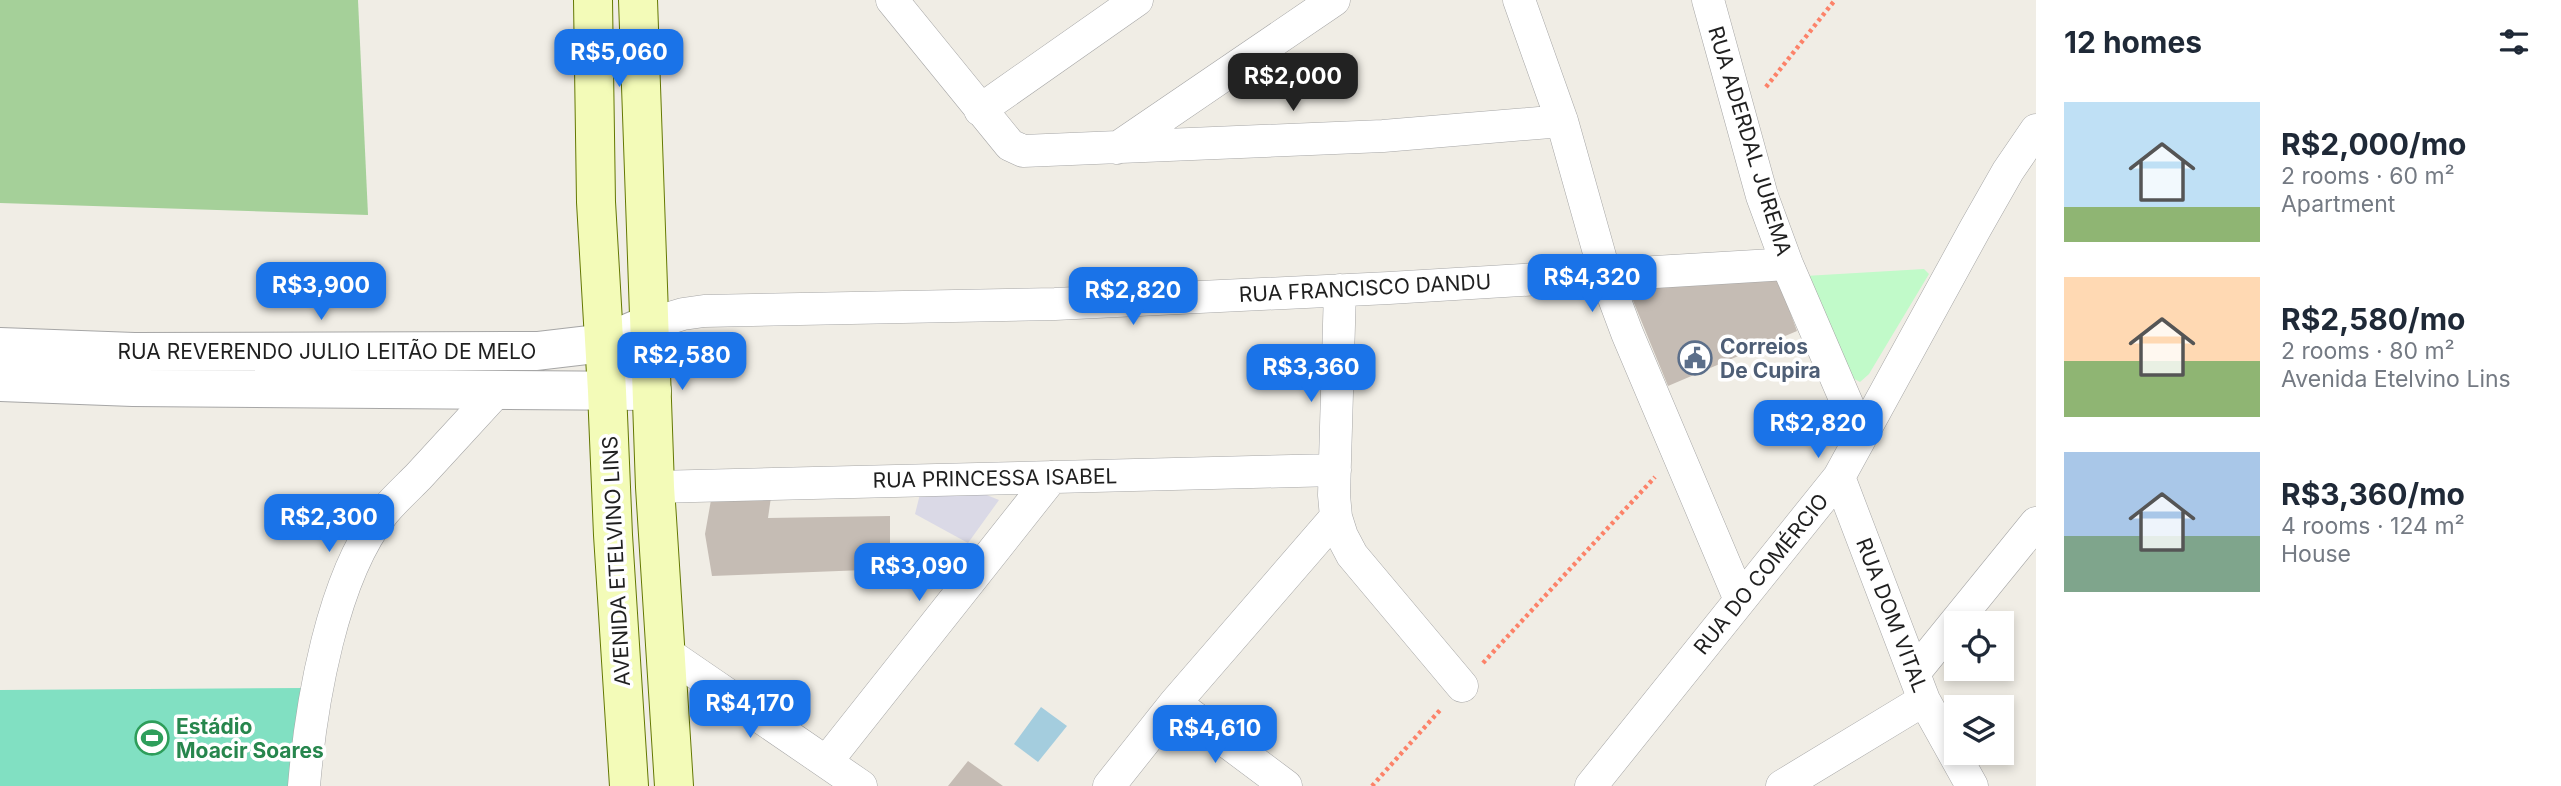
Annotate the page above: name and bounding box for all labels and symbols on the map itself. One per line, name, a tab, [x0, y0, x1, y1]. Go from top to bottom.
street label: RUA ADERDAL JUREMA	[1703, 23, 1797, 259]
pin: R$5,060	[554, 29, 684, 89]
pin: R$2,000	[1228, 54, 1358, 113]
pin: R$4,320	[1527, 254, 1657, 314]
pin: R$3,900	[256, 262, 386, 322]
pin: R$2,820	[1068, 268, 1198, 327]
street label: RUA FRANCISCO DANDU	[1238, 269, 1492, 307]
pin: R$2,580	[617, 332, 747, 392]
place label: Correios De Cupira	[1720, 334, 1821, 383]
street label: RUA REVERENDO JULIO LEITÃO DE MELO	[118, 338, 536, 364]
public building icon: Correios De Cupira	[1676, 339, 1714, 377]
pin: R$3,360	[1246, 344, 1376, 404]
pin: R$2,820	[1753, 400, 1883, 460]
street label: AVENIDA ETELVINO LINS	[597, 435, 635, 687]
street label: RUA PRINCESSA ISABEL	[872, 463, 1118, 493]
street label: RUA DO COMÉRCIO	[1688, 488, 1834, 660]
pin: R$2,300	[264, 494, 394, 554]
street label: RUA DOM VITAL	[1851, 534, 1933, 696]
pin: R$3,090	[854, 544, 984, 603]
pin: R$4,170	[685, 680, 815, 740]
pin: R$4,610	[1150, 706, 1280, 765]
place label: Estádio Moacir Soares	[176, 714, 324, 763]
sports icon: Estádio Moacir Soares	[133, 719, 171, 757]

